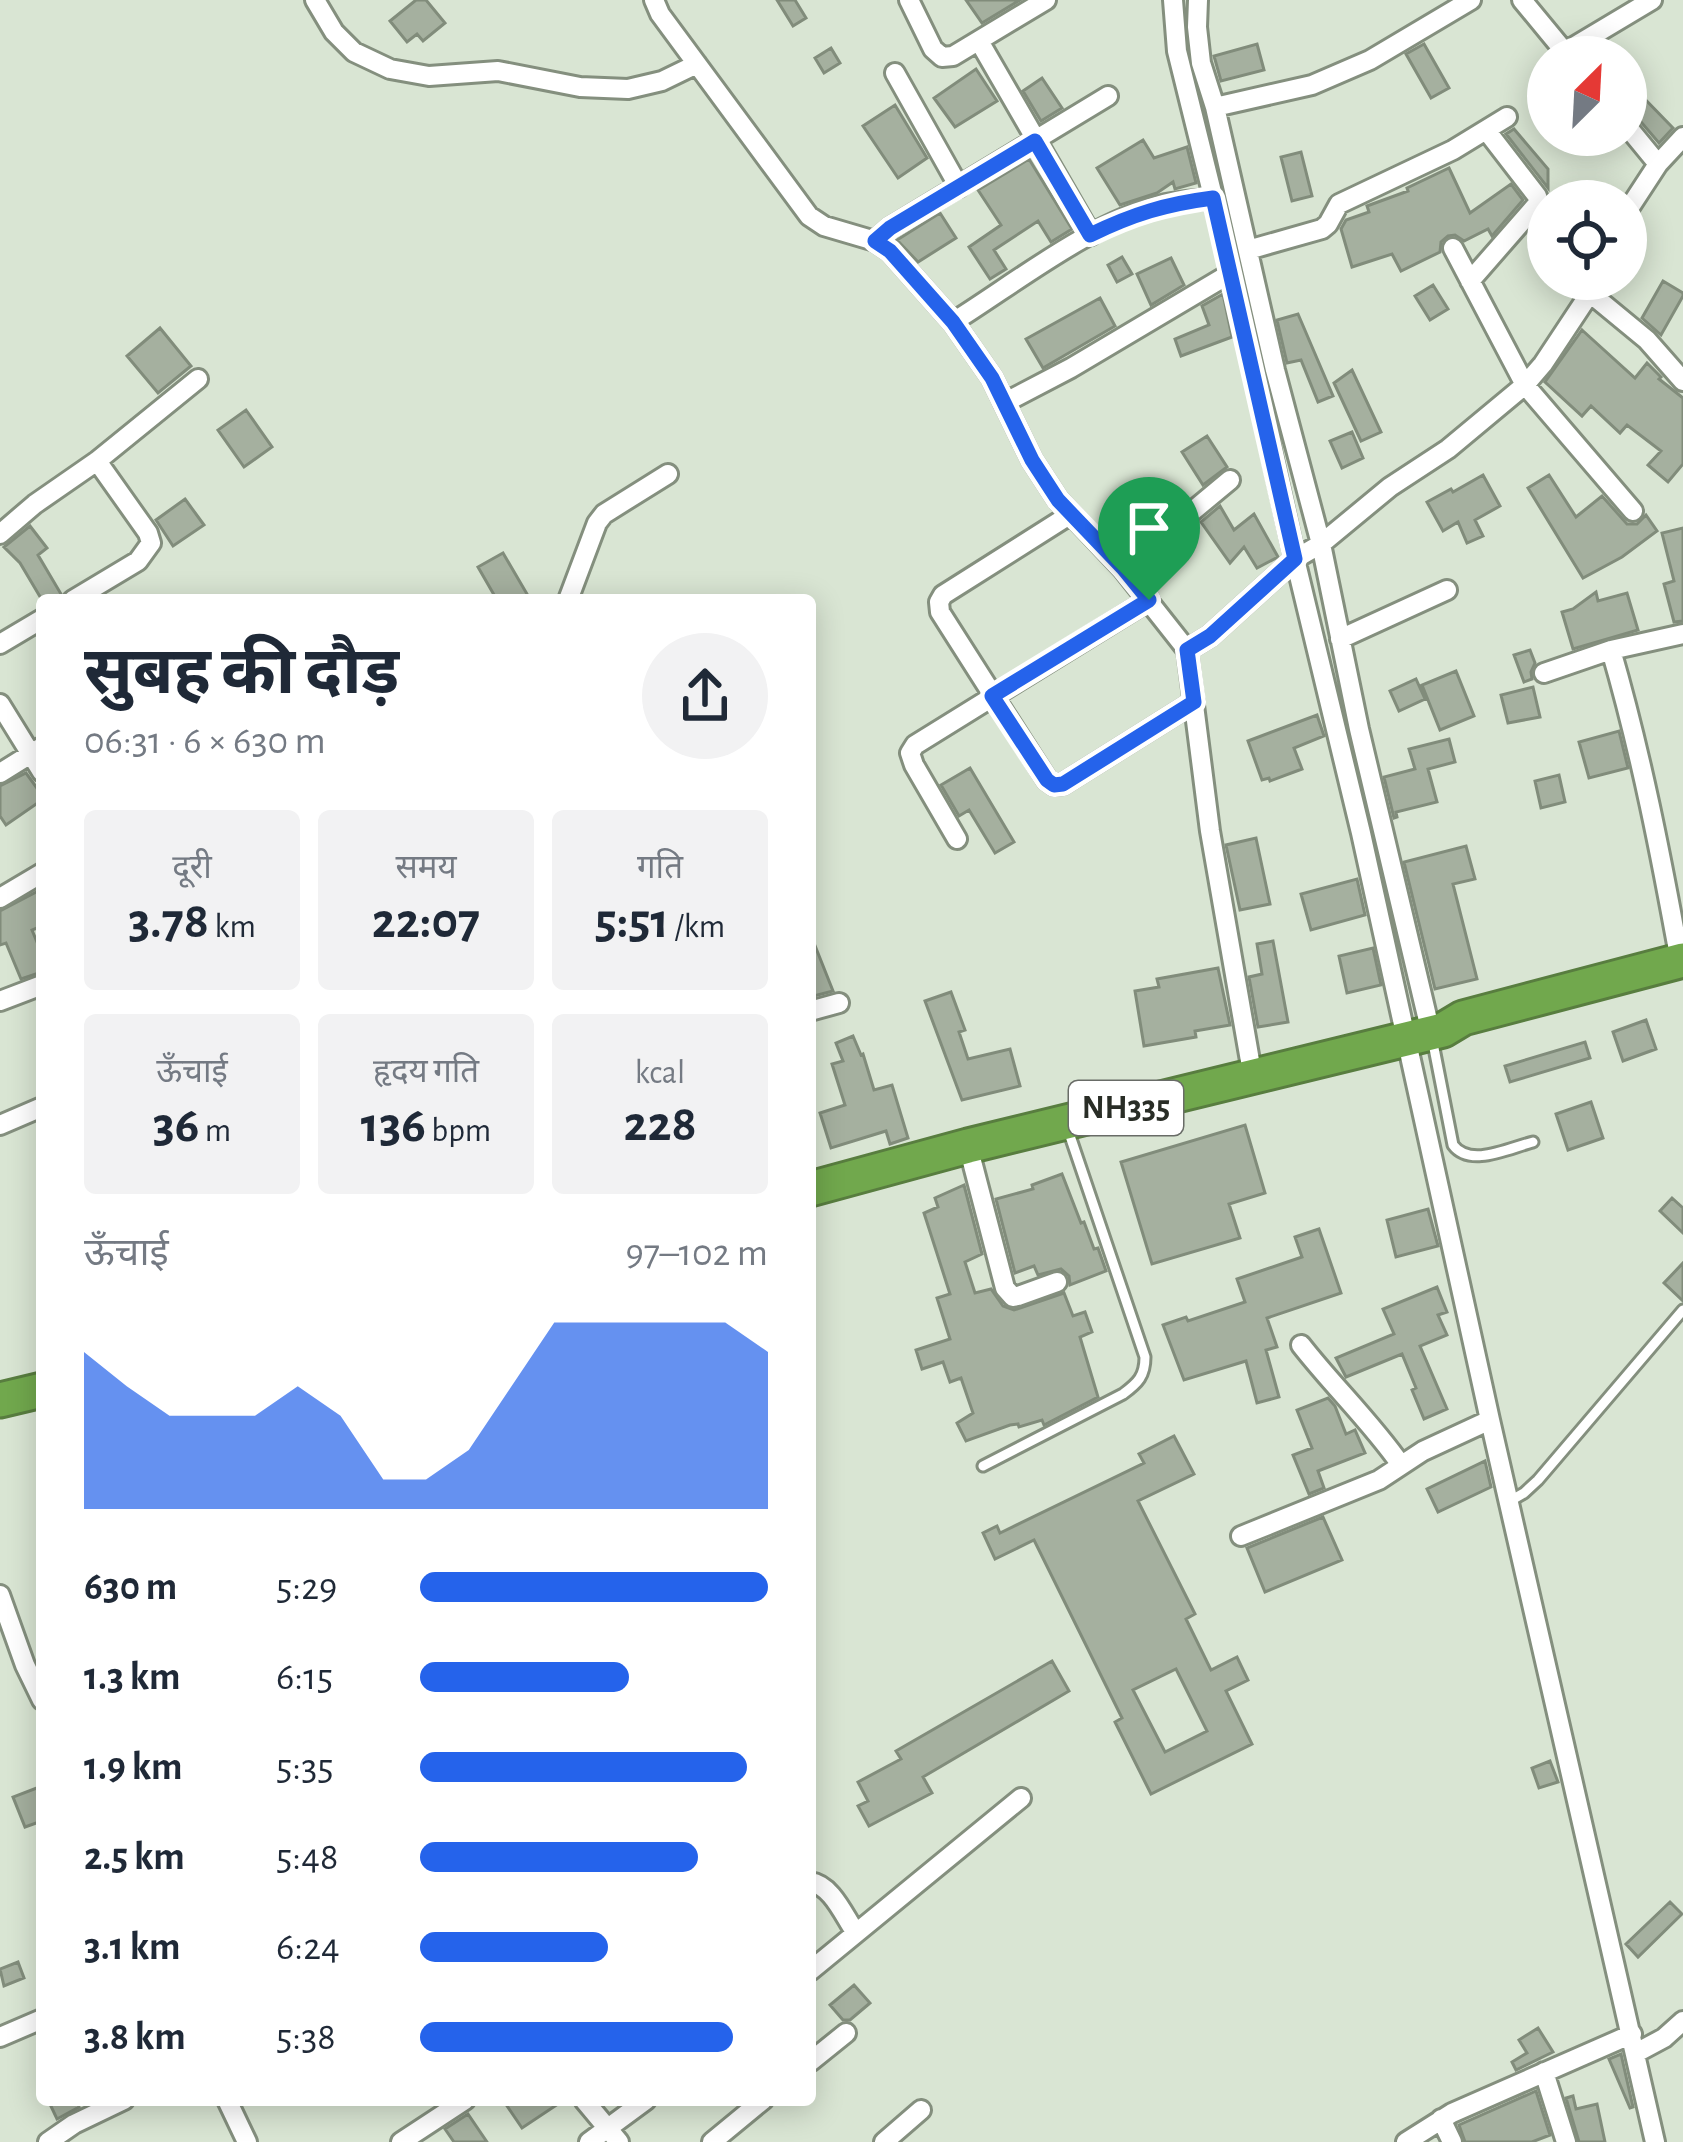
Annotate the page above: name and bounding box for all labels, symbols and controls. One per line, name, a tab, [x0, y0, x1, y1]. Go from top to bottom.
north arrow	[1527, 36, 1647, 156]
map controls	[1527, 36, 1647, 300]
button: locate	[1527, 180, 1647, 300]
pin	[1098, 477, 1200, 600]
icon: arrive	[1116, 495, 1182, 561]
button: share	[642, 633, 768, 759]
text: सुबह की दौड़	[84, 640, 399, 706]
text: 06:31 · 6 × 630 m	[84, 722, 326, 761]
text: दूरी	[172, 852, 212, 885]
text: समय	[395, 852, 457, 885]
text: गति	[637, 852, 683, 885]
text: 3.78	[128, 896, 209, 947]
text: 22:07	[372, 896, 480, 947]
text: 5:51	[595, 896, 669, 947]
text: km	[209, 911, 256, 944]
text: /km	[669, 911, 725, 944]
text: ऊँचाई	[156, 1056, 228, 1089]
text: हृदय गति	[373, 1056, 479, 1089]
text: kcal	[635, 1057, 685, 1090]
road number: NH335	[1069, 1081, 1183, 1135]
text: 228	[623, 1099, 697, 1150]
text: 36	[153, 1100, 199, 1151]
text: 136	[361, 1100, 426, 1151]
text: m	[199, 1115, 231, 1148]
text: bpm	[426, 1115, 491, 1148]
text: ऊँचाई	[84, 1234, 169, 1273]
text: 97–102 m	[625, 1234, 768, 1273]
text: 630 m	[84, 1568, 177, 1607]
text: 5:29	[276, 1568, 337, 1607]
text: 1.3 km	[84, 1658, 180, 1697]
text: 6:15	[276, 1658, 333, 1697]
text: 1.9 km	[84, 1748, 182, 1787]
text: 5:35	[276, 1748, 334, 1787]
text: 2.5 km	[84, 1838, 185, 1877]
text: 5:48	[276, 1838, 338, 1877]
text: 3.1 km	[84, 1928, 180, 1967]
text: 6:24	[276, 1928, 340, 1967]
text: 3.8 km	[84, 2018, 186, 2057]
text: 5:38	[276, 2018, 336, 2057]

